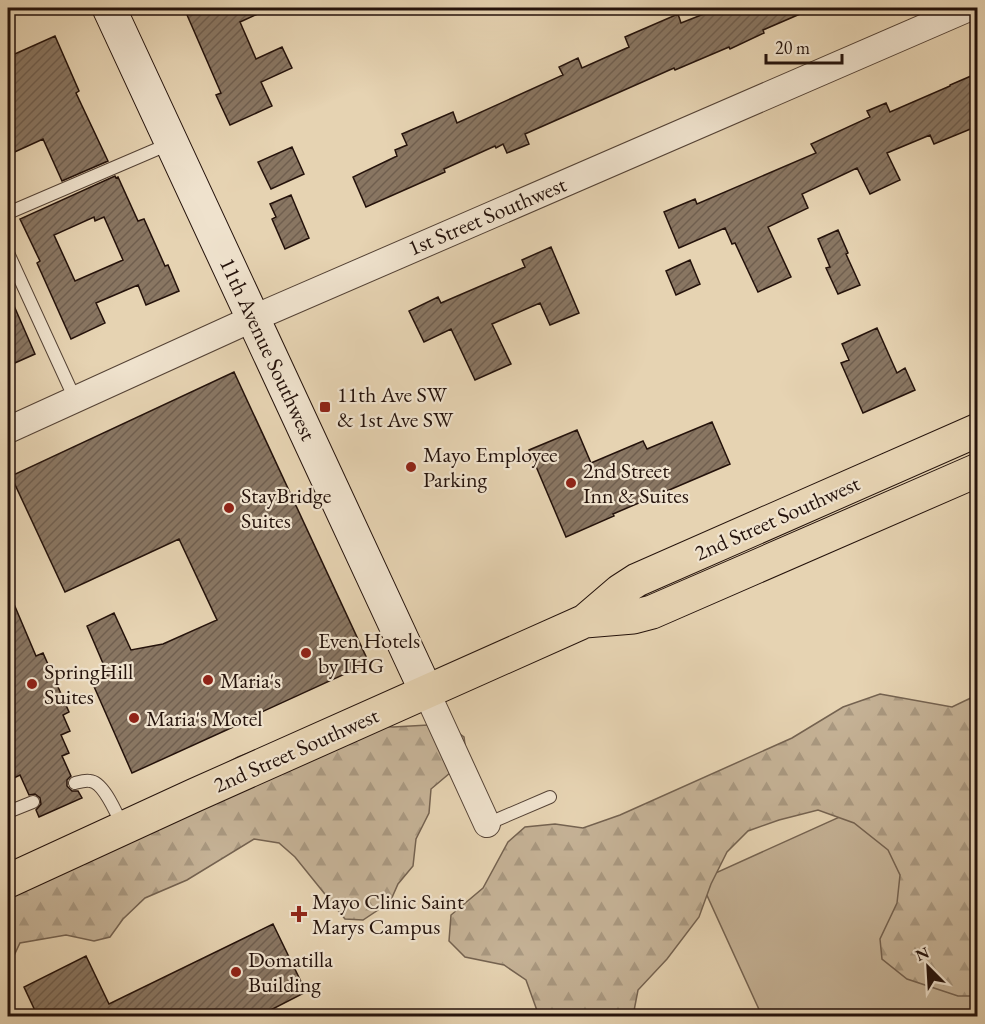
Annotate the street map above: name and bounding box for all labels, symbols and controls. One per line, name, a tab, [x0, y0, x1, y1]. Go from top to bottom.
scale bar	[766, 27, 842, 65]
text: 20 m	[775, 36, 810, 59]
street label: 1st Street Southwest	[403, 170, 571, 262]
street label: 11th Avenue Southwest	[213, 253, 323, 445]
place label: 11th Ave SW & 1st Ave SW	[337, 380, 454, 434]
marker: 11th Ave SW & 1st Ave SW	[318, 400, 332, 414]
place label: Mayo Employee Parking	[423, 440, 558, 494]
place label: 2nd Street Inn & Suites	[583, 456, 689, 510]
marker: Mayo Employee Parking	[404, 460, 418, 474]
street label: 2nd Street Southwest	[690, 469, 864, 567]
marker: 2nd Street Inn & Suites	[564, 476, 578, 490]
place label: StayBridge Suites	[241, 481, 332, 535]
marker: StayBridge Suites	[222, 501, 236, 515]
place label: Even Hotels by IHG	[318, 626, 420, 680]
marker: Even Hotels by IHG	[299, 646, 313, 660]
place label: SpringHill Suites	[44, 657, 133, 711]
place label: Maria's	[220, 666, 281, 695]
marker: Maria's	[201, 673, 215, 687]
marker: SpringHill Suites	[25, 677, 39, 691]
street label: 2nd Street Southwest	[209, 701, 383, 799]
place label: Maria's Motel	[146, 704, 263, 733]
marker: Maria's Motel	[127, 711, 141, 725]
place label: Mayo Clinic Saint Marys Campus	[312, 887, 464, 941]
marker: Mayo Clinic Saint Marys Campus	[290, 905, 308, 923]
north arrow	[898, 937, 958, 997]
text: N	[912, 942, 932, 966]
place label: Domatilla Building	[248, 945, 333, 999]
marker: Domatilla Building	[229, 965, 243, 979]

